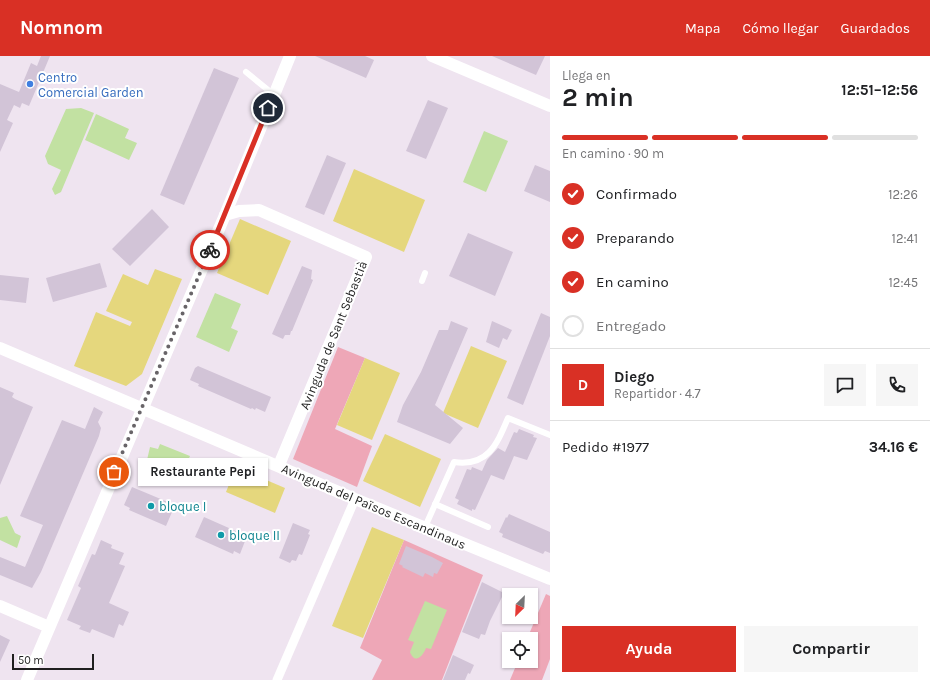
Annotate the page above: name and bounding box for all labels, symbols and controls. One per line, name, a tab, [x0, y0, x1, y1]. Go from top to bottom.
text: Nomnom	[20, 17, 103, 39]
text: Mapa	[685, 20, 720, 37]
text: Cómo llegar	[742, 20, 818, 37]
text: Guardados	[840, 20, 910, 37]
text: Llega en	[562, 68, 611, 83]
place label: Centro Comercial Garden	[38, 70, 144, 100]
marker: Centro Comercial Garden	[25, 79, 35, 89]
text: 12:51–12:56	[841, 81, 918, 99]
text: 2 min	[562, 82, 634, 113]
pin	[251, 91, 285, 125]
icon: home	[257, 97, 279, 119]
text: En camino · 90 m	[562, 146, 664, 161]
icon: check	[562, 183, 584, 205]
text: Confirmado	[596, 185, 677, 203]
text: 12:26	[888, 187, 918, 202]
icon: check	[562, 227, 584, 249]
text: Preparando	[596, 229, 674, 247]
courier	[190, 230, 230, 270]
text: 12:41	[892, 231, 918, 246]
icon: bike	[199, 239, 221, 261]
street label: Avinguda de Sant Sebastià	[297, 259, 370, 412]
icon: check	[562, 271, 584, 293]
text: En camino	[596, 273, 669, 291]
text: 12:45	[889, 275, 918, 290]
text: Entregado	[596, 317, 666, 335]
button: chat	[824, 364, 866, 406]
button: phone	[876, 364, 918, 406]
text: Diego	[614, 368, 654, 386]
text: D	[578, 376, 588, 394]
text: Repartidor · 4.7	[614, 386, 701, 401]
text: Pedido #1977	[562, 438, 649, 456]
text: 34.16 €	[869, 438, 918, 456]
pin	[97, 455, 131, 489]
callout: Restaurante Pepi	[138, 458, 268, 486]
icon: bag	[103, 461, 125, 483]
street label: Avinguda del Països Escandinaus	[279, 461, 468, 552]
text: Restaurante Pepi	[150, 464, 256, 479]
place label: bloque I	[159, 499, 206, 515]
marker: bloque I	[146, 501, 156, 511]
place label: bloque II	[229, 528, 280, 544]
marker: bloque II	[216, 530, 226, 540]
north arrow	[502, 588, 538, 624]
map controls	[502, 588, 538, 668]
button: Ayuda	[562, 626, 736, 672]
button: Compartir	[744, 626, 918, 672]
button: locate	[502, 632, 538, 668]
scale bar	[12, 652, 94, 671]
text: 50 m	[18, 654, 44, 667]

